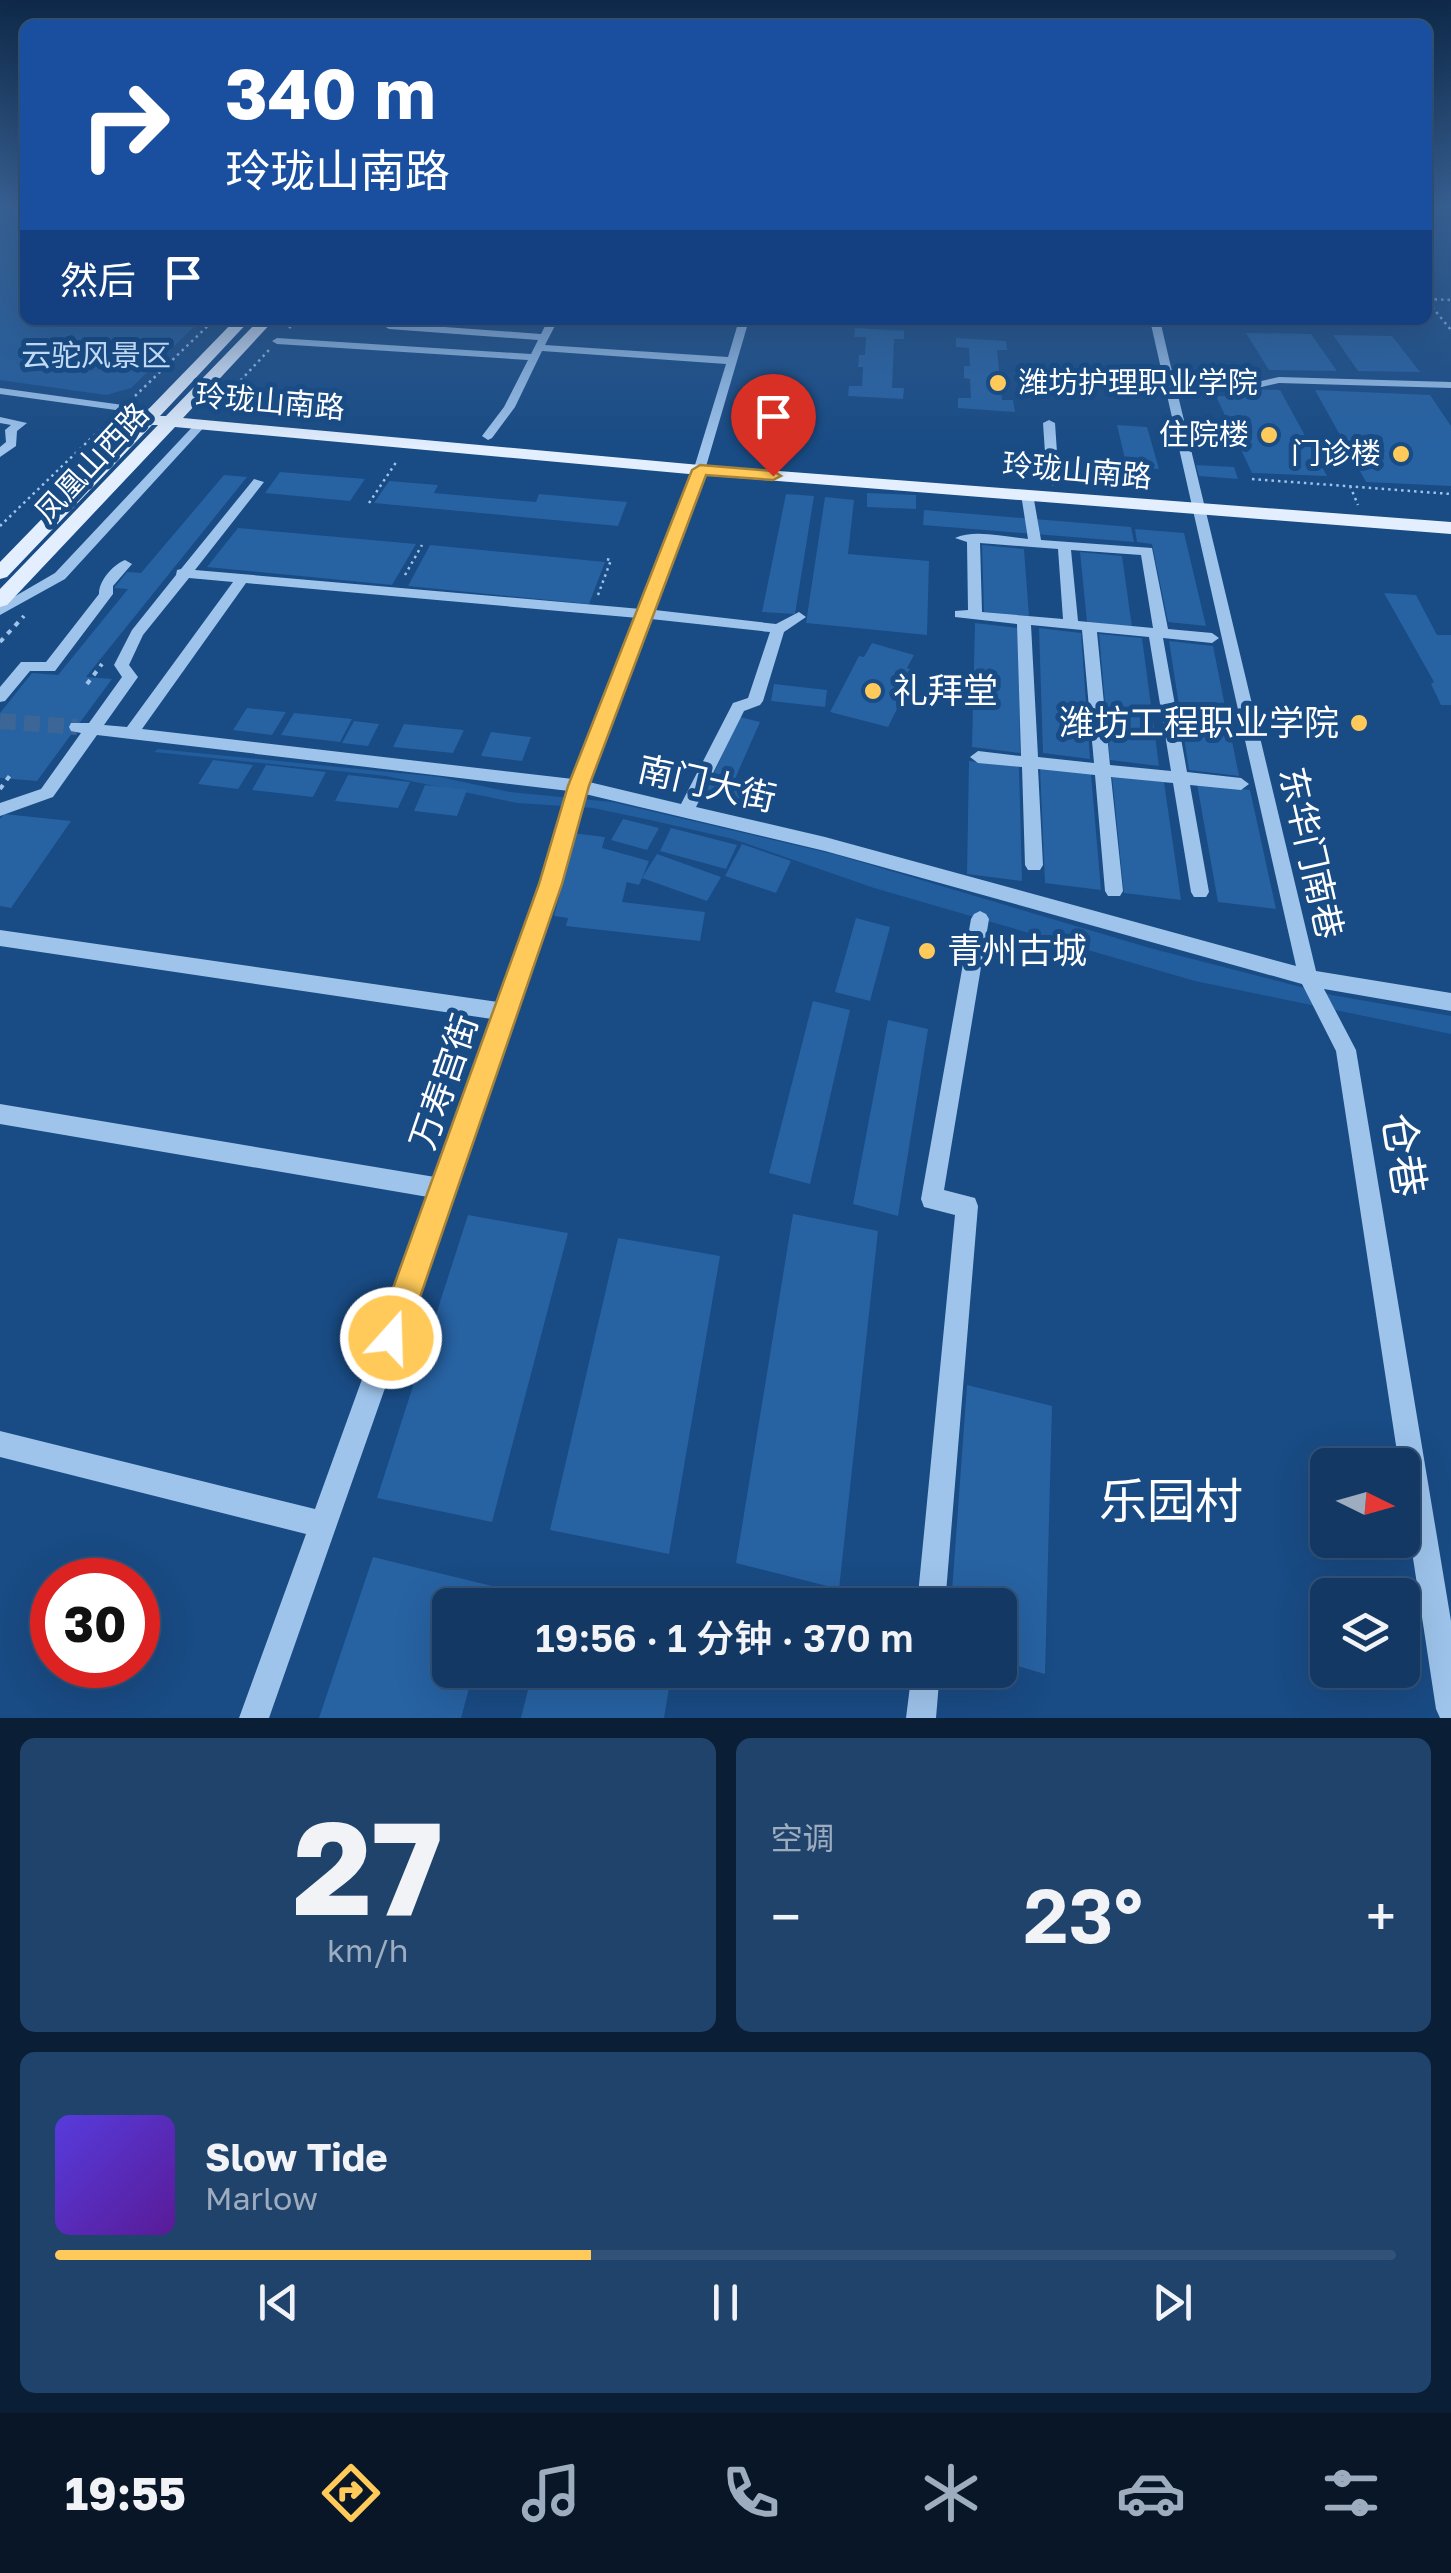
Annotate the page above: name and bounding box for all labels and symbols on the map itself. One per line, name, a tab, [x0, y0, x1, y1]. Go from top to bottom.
park label: 云驼风景区	[21, 337, 171, 373]
place label: 潍坊护理职业学院	[1018, 364, 1258, 400]
marker: 潍坊护理职业学院	[987, 372, 1009, 394]
pin	[731, 374, 816, 477]
street label: 玲珑山南路	[194, 377, 346, 425]
street label: 凤凰山西路	[27, 395, 156, 529]
place label: 住院楼	[1159, 416, 1249, 452]
marker: 住院楼	[1258, 424, 1280, 446]
place label: 门诊楼	[1291, 435, 1381, 471]
marker: 门诊楼	[1390, 443, 1412, 465]
street label: 玲珑山南路	[1001, 446, 1153, 494]
place label: 礼拜堂	[893, 669, 998, 711]
marker: 礼拜堂	[862, 680, 884, 702]
place label: 潍坊工程职业学院	[1059, 701, 1339, 743]
marker: 潍坊工程职业学院	[1348, 712, 1370, 734]
street label: 南门大街	[634, 747, 780, 819]
street label: 东华门南巷	[1272, 763, 1352, 943]
place label: 青州古城	[947, 929, 1087, 971]
marker: 青州古城	[916, 940, 938, 962]
street label: 万寿宫街	[400, 1009, 486, 1155]
street label: 仓巷	[1374, 1109, 1436, 1200]
position arrow	[339, 1286, 443, 1390]
north arrow	[1310, 1448, 1420, 1558]
district label: 乐园村	[1099, 1471, 1243, 1529]
speed limit sign: 30	[30, 1558, 160, 1688]

